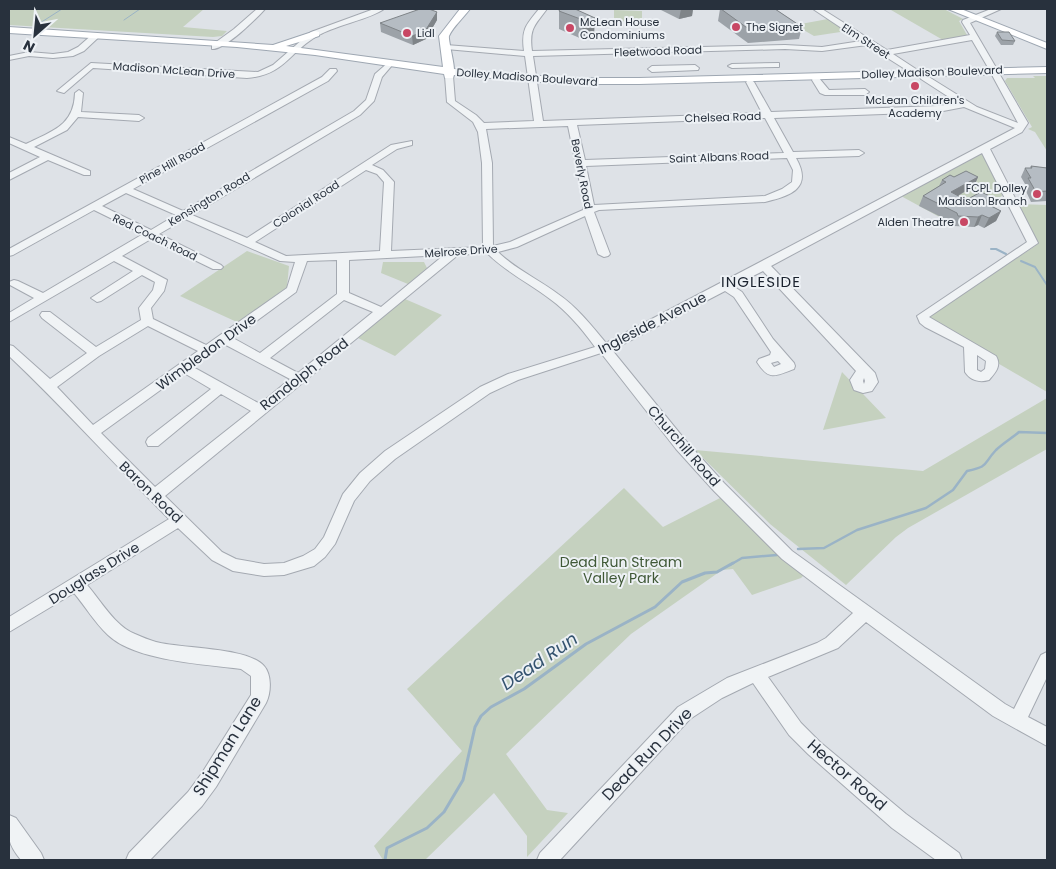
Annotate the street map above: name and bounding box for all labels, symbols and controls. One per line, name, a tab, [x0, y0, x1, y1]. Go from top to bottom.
north arrow	[10, 10, 60, 60]
place label: McLean House Condominiums	[580, 14, 665, 43]
place label: The Signet	[746, 19, 803, 35]
street label: Elm Street	[839, 19, 893, 63]
marker: The Signet	[730, 21, 742, 33]
marker: McLean House Condominiums	[564, 22, 576, 34]
place label: Lidl	[417, 25, 435, 41]
marker: Lidl	[401, 27, 413, 39]
text: N	[20, 35, 38, 58]
street label: Fleetwood Road	[614, 41, 702, 61]
street label: Madison McLean Drive	[112, 58, 236, 82]
street label: Dolley Madison Boulevard	[861, 62, 1003, 82]
street label: Dolley Madison Boulevard	[456, 64, 598, 90]
marker: McLean Children's Academy	[909, 80, 921, 92]
place label: McLean Children's Academy	[866, 92, 965, 121]
street label: Chelsea Road	[684, 108, 762, 126]
street label: Pine Hill Road	[136, 138, 208, 188]
street label: Beverly Road	[567, 138, 597, 210]
street label: Saint Albans Road	[669, 147, 769, 167]
street label: Kensington Road	[165, 168, 253, 230]
street label: Colonial Road	[269, 176, 343, 232]
place label: FCPL Dolley Madison Branch	[938, 180, 1028, 209]
marker: FCPL Dolley Madison Branch	[1031, 188, 1043, 200]
street label: Red Coach Road	[110, 210, 200, 264]
place label: Alden Theatre	[877, 214, 954, 230]
marker: Alden Theatre	[958, 216, 970, 228]
street label: Melrose Drive	[424, 240, 498, 262]
district label: INGLESIDE	[721, 271, 801, 292]
street label: Ingleside Avenue	[594, 287, 710, 359]
street label: Wimbledon Drive	[152, 309, 260, 395]
street label: Randolph Road	[256, 333, 352, 415]
street label: Churchill Road	[643, 401, 725, 491]
street label: Baron Road	[115, 457, 187, 527]
street label: Douglass Drive	[45, 537, 144, 609]
park label: Dead Run Stream Valley Park	[560, 552, 682, 588]
water label: Dead Run	[496, 626, 582, 696]
street label: Shipman Lane	[187, 691, 267, 800]
street label: Dead Run Drive	[596, 702, 698, 806]
street label: Hector Road	[802, 734, 892, 816]

